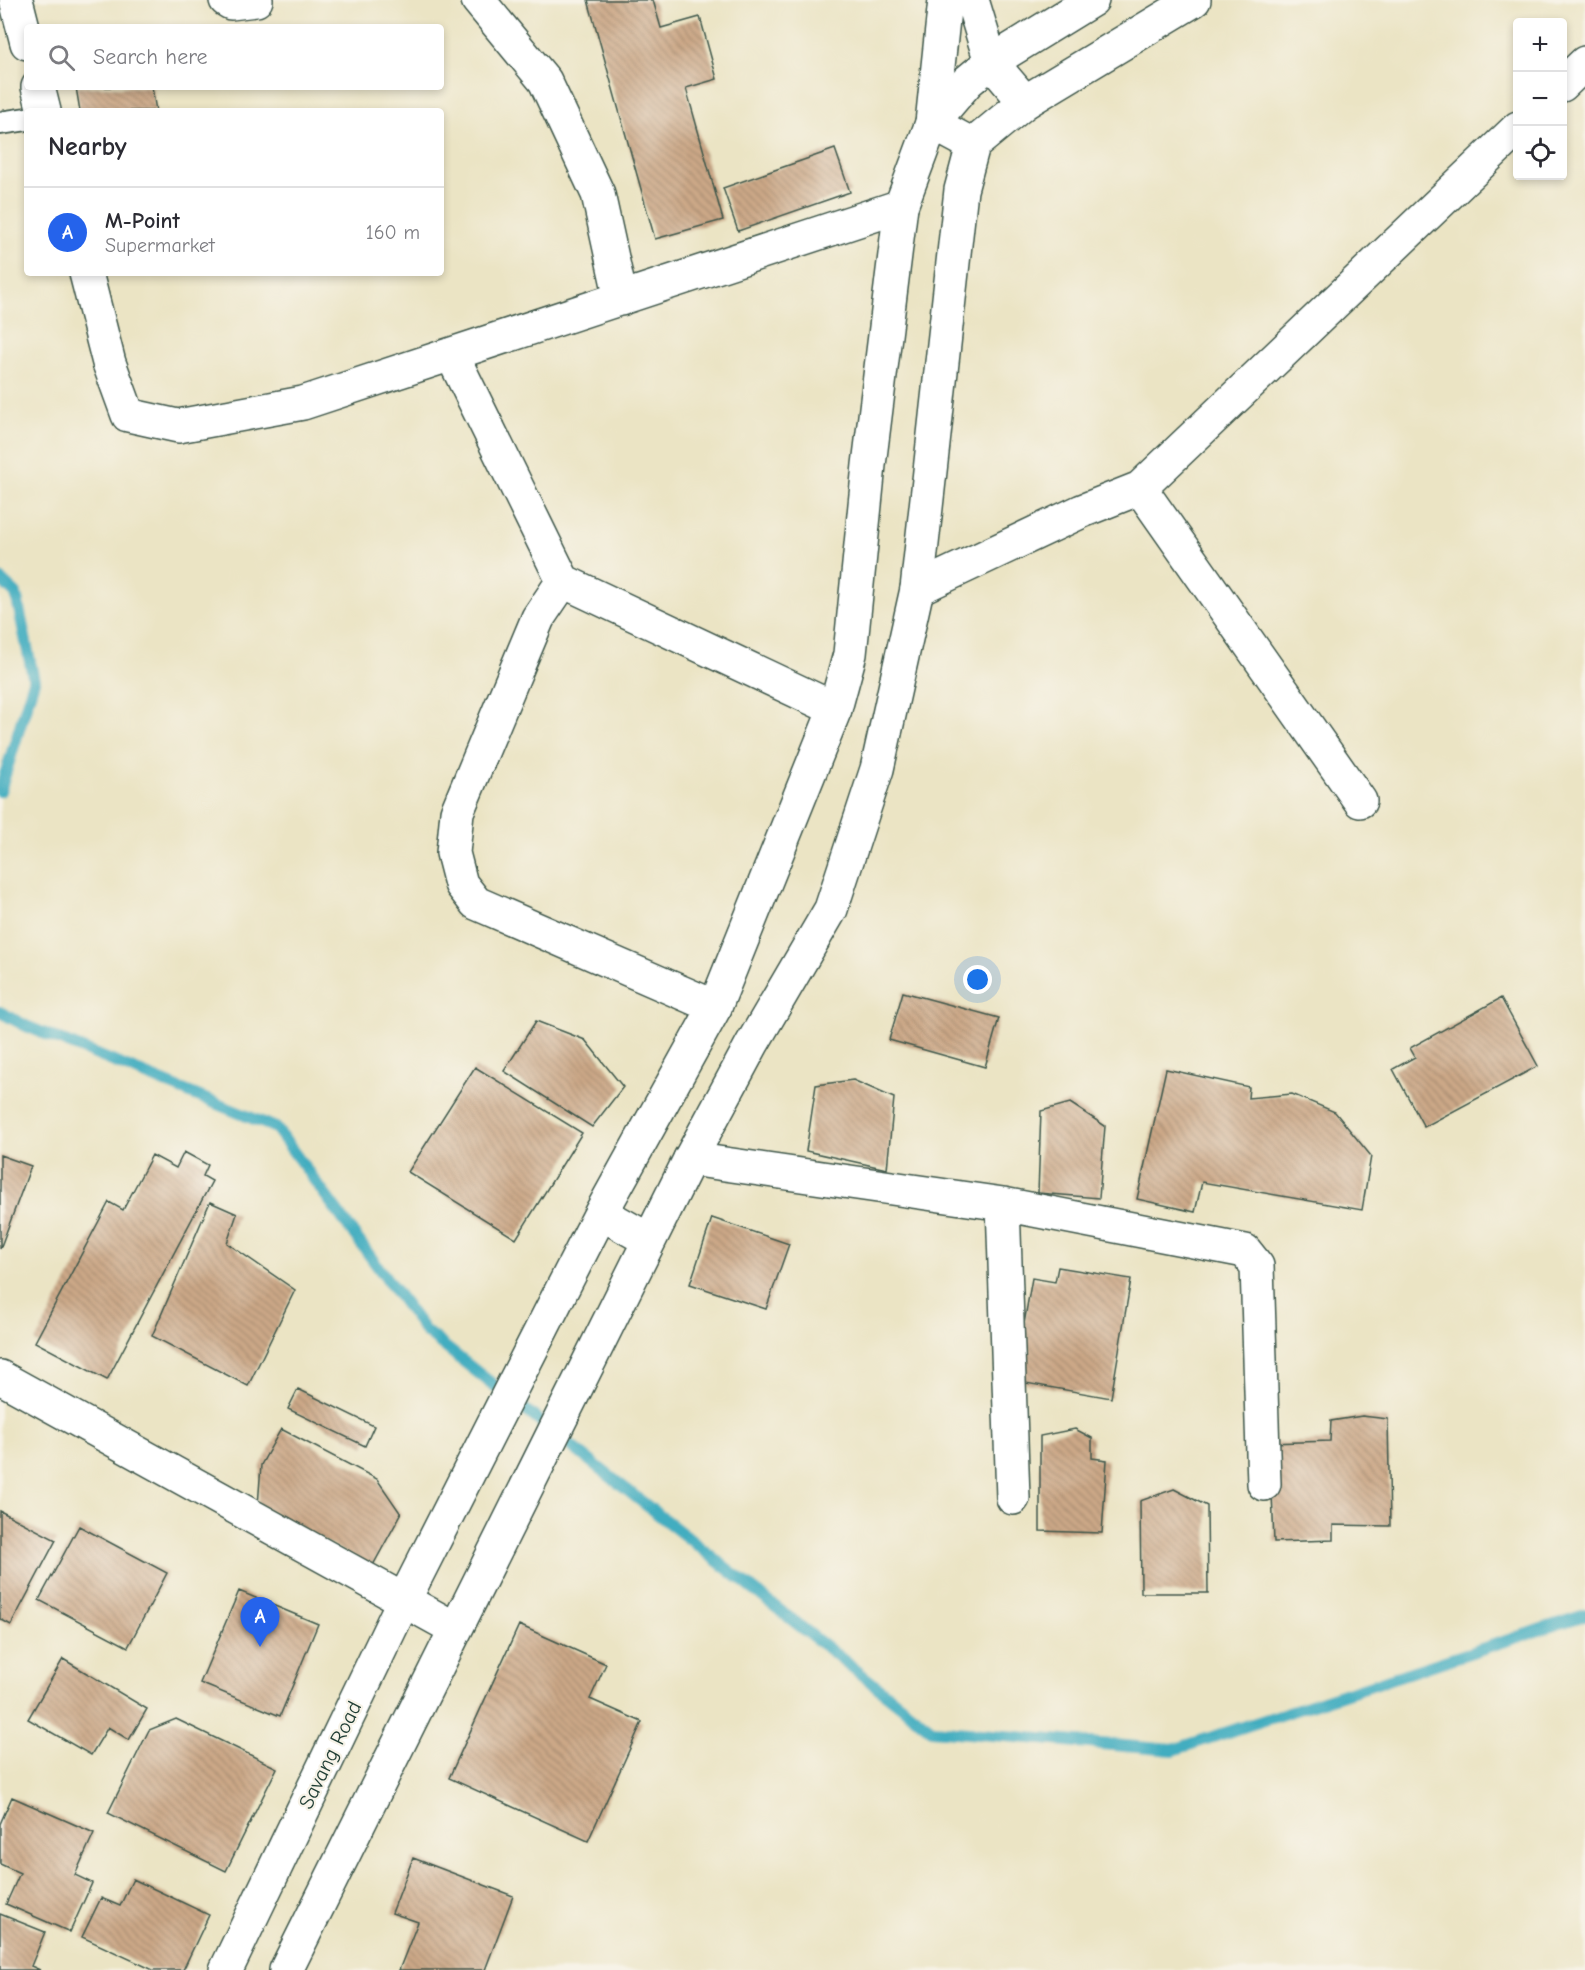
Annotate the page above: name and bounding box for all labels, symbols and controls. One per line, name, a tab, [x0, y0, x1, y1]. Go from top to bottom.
map controls	[1513, 18, 1567, 180]
button: +	[1513, 18, 1567, 72]
search box	[24, 24, 444, 90]
icon: search	[45, 41, 78, 74]
text: Search here	[93, 44, 208, 70]
button: −	[1513, 72, 1567, 126]
button: locate	[1513, 126, 1567, 180]
text: Nearby	[48, 132, 127, 162]
text: M-Point	[105, 208, 180, 234]
text: A	[62, 221, 73, 244]
text: 160 m	[366, 221, 420, 244]
text: Supermarket	[105, 234, 215, 257]
your location	[963, 965, 992, 994]
pin: A	[240, 1598, 280, 1647]
street label: Savang Road	[294, 1697, 366, 1813]

